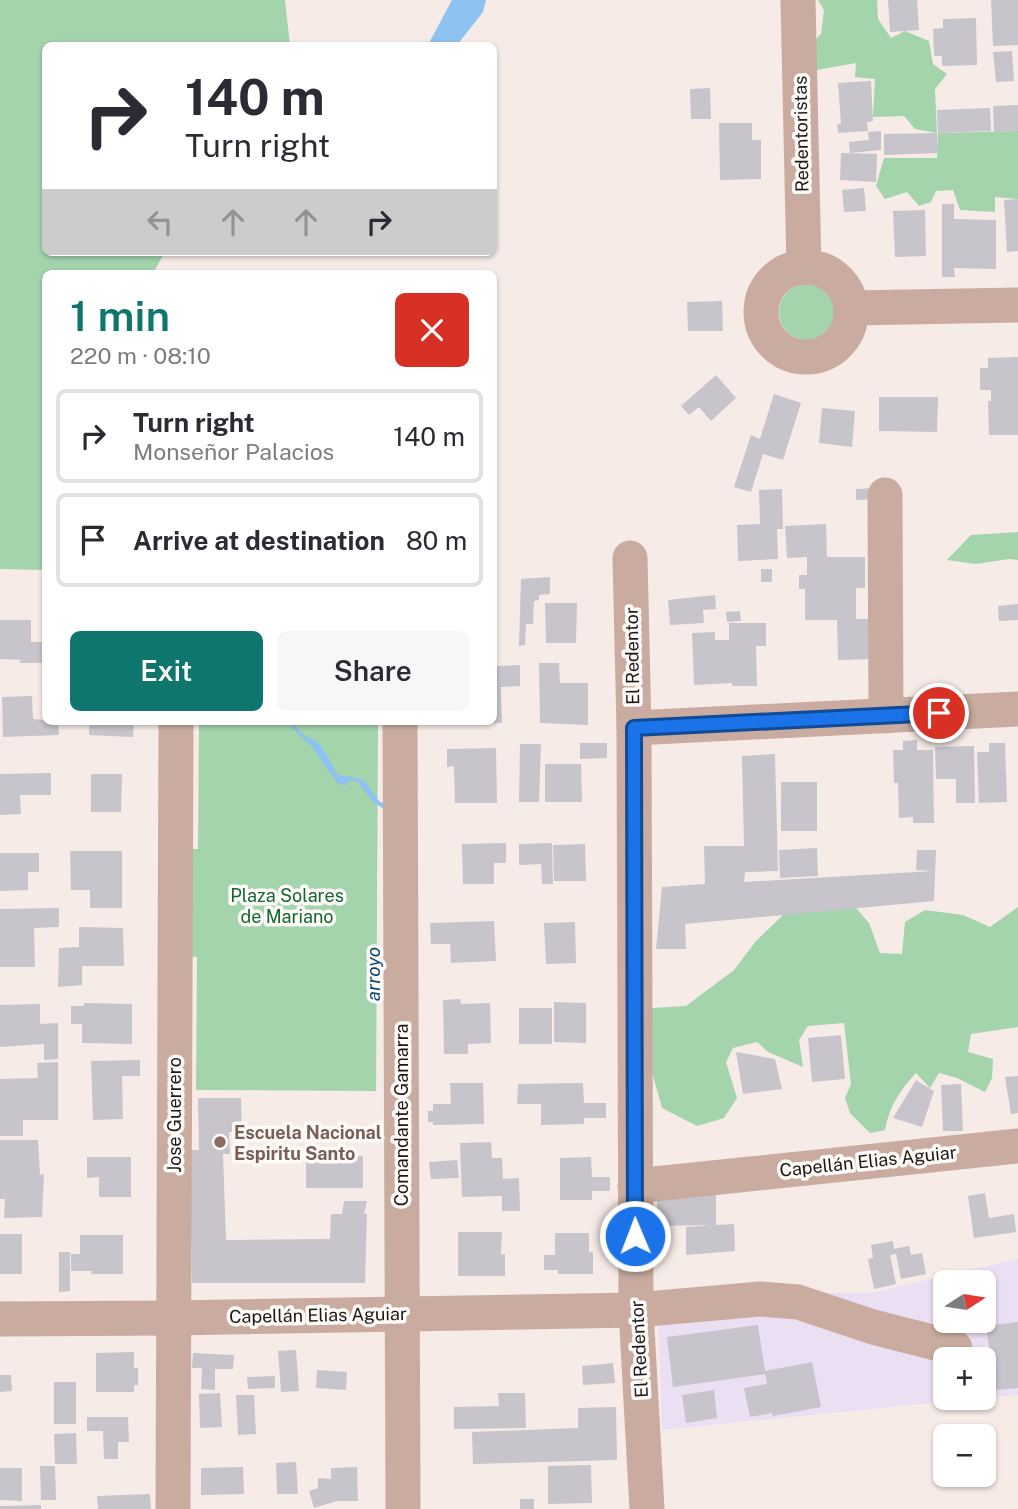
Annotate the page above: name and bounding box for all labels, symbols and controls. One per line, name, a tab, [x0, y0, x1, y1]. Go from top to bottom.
text: 140 m	[185, 68, 325, 126]
icon: right	[70, 70, 161, 161]
street label: Redentoristas	[789, 76, 813, 192]
text: Turn right	[185, 127, 330, 164]
icon: left	[141, 203, 179, 241]
icon: ahead	[214, 203, 252, 241]
icon: ahead	[287, 203, 325, 241]
icon: right	[360, 203, 398, 241]
text: 1 min	[70, 291, 170, 340]
button: close	[395, 293, 469, 367]
text: 220 m · 08:10	[70, 342, 211, 369]
text: Turn right	[133, 407, 255, 438]
icon: right	[74, 417, 112, 455]
text: 140 m	[393, 421, 465, 452]
text: Monseñor Palacios	[133, 438, 334, 465]
icon: arrive	[74, 521, 112, 559]
text: Arrive at destination	[133, 525, 385, 556]
text: 80 m	[406, 525, 467, 556]
street label: El Redentor	[621, 607, 643, 705]
button: Exit	[70, 631, 263, 711]
button: Share	[277, 631, 469, 711]
pin	[909, 683, 969, 743]
icon: arrive	[920, 694, 958, 732]
park label: Plaza Solares de Mariano	[230, 885, 344, 927]
water label: arroyo	[362, 947, 384, 1001]
street label: Comandante Gamarra	[391, 1024, 412, 1206]
street label: Jose Guerrero	[164, 1057, 185, 1173]
place label: Escuela Nacional Espiritu Santo	[234, 1122, 382, 1164]
marker: Escuela Nacional Espiritu Santo	[212, 1134, 228, 1150]
street label: Capellán Elias Aguiar	[778, 1141, 958, 1181]
position arrow	[598, 1199, 672, 1273]
north arrow	[933, 1270, 996, 1334]
map controls	[933, 1270, 996, 1487]
street label: El Redentor	[626, 1300, 652, 1398]
street label: Capellán Elias Aguiar	[229, 1303, 407, 1327]
button: +	[933, 1347, 996, 1410]
button: −	[933, 1424, 996, 1487]

